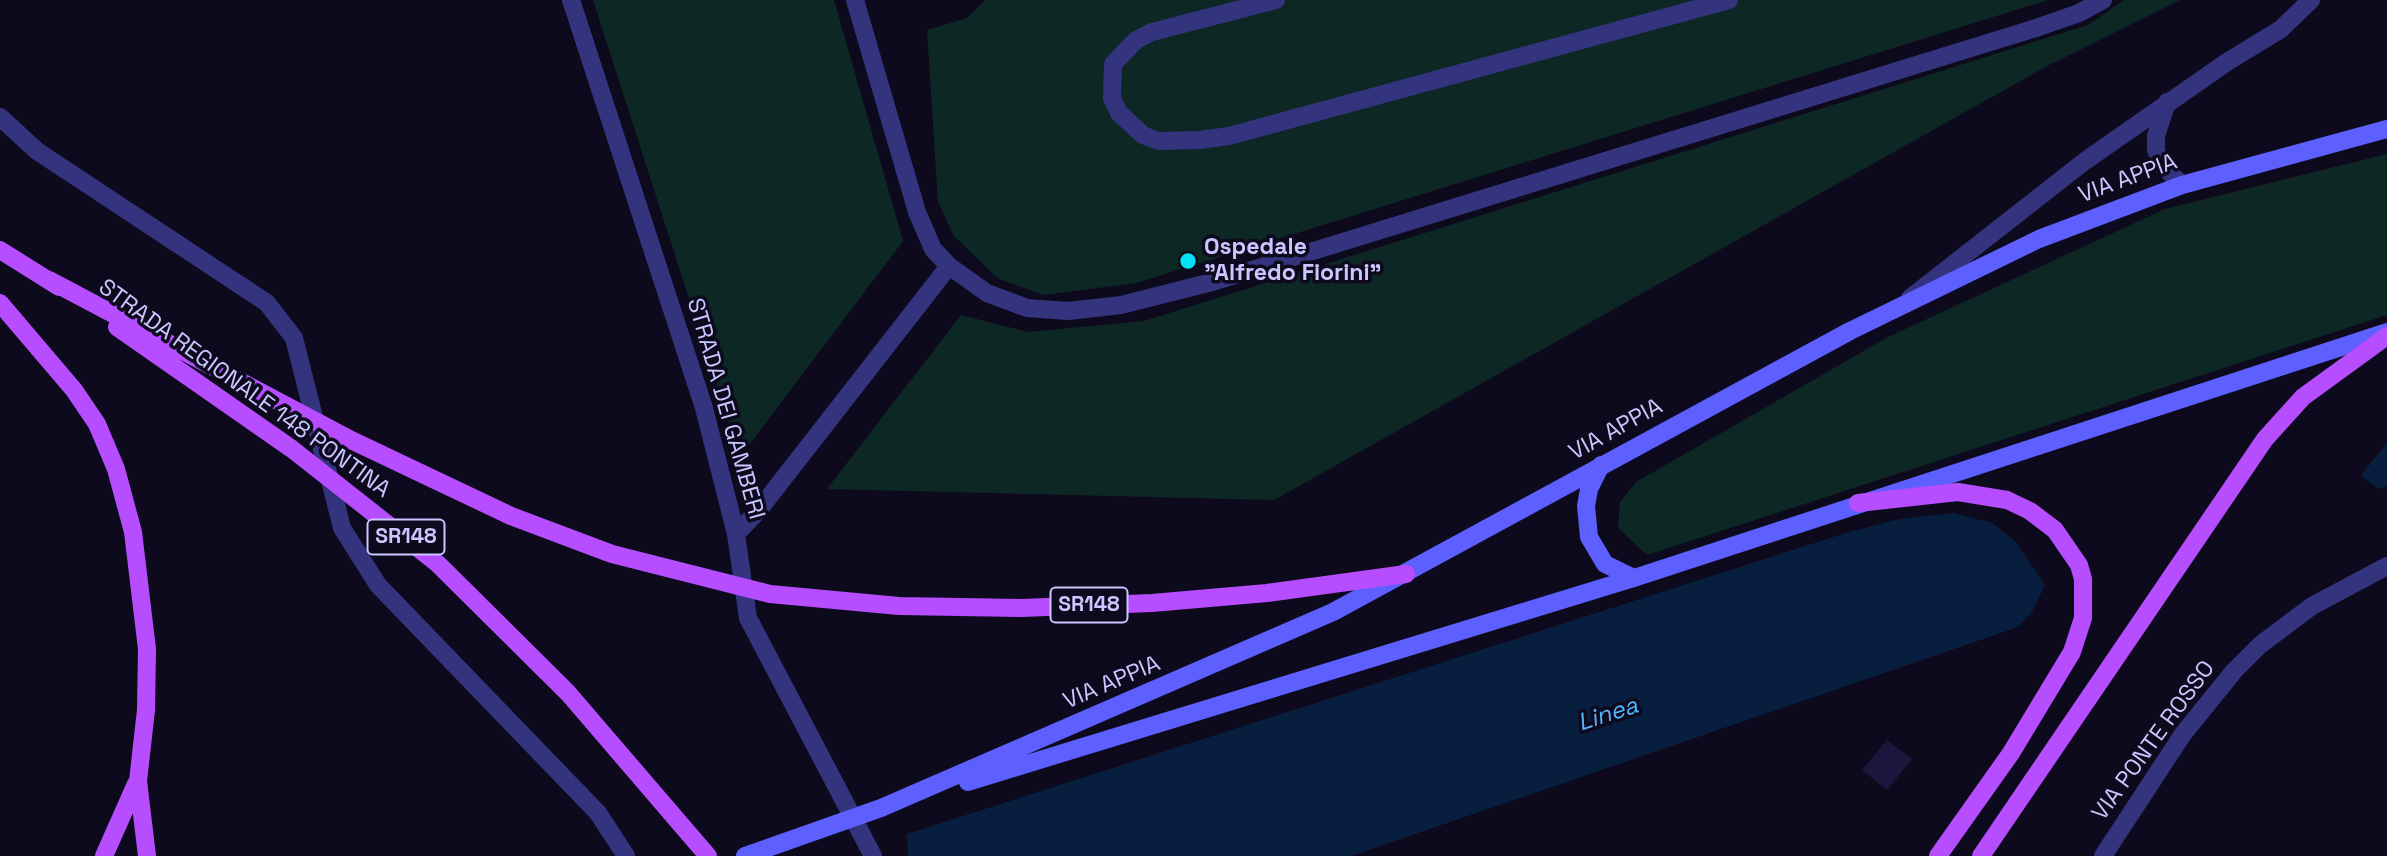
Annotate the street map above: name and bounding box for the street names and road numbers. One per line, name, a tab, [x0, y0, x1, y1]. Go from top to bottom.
street label: VIA APPIA	[2075, 149, 2181, 209]
street label: STRADA REGIONALE 148 PONTINA	[93, 274, 395, 504]
street label: STRADA DEI GAMBERI	[680, 295, 770, 523]
street label: VIA APPIA	[1564, 393, 1668, 467]
road number: SR148	[368, 520, 444, 554]
road number: SR148	[1050, 588, 1128, 622]
street label: VIA APPIA	[1059, 650, 1165, 716]
street label: VIA PONTE ROSSO	[2087, 656, 2221, 826]

